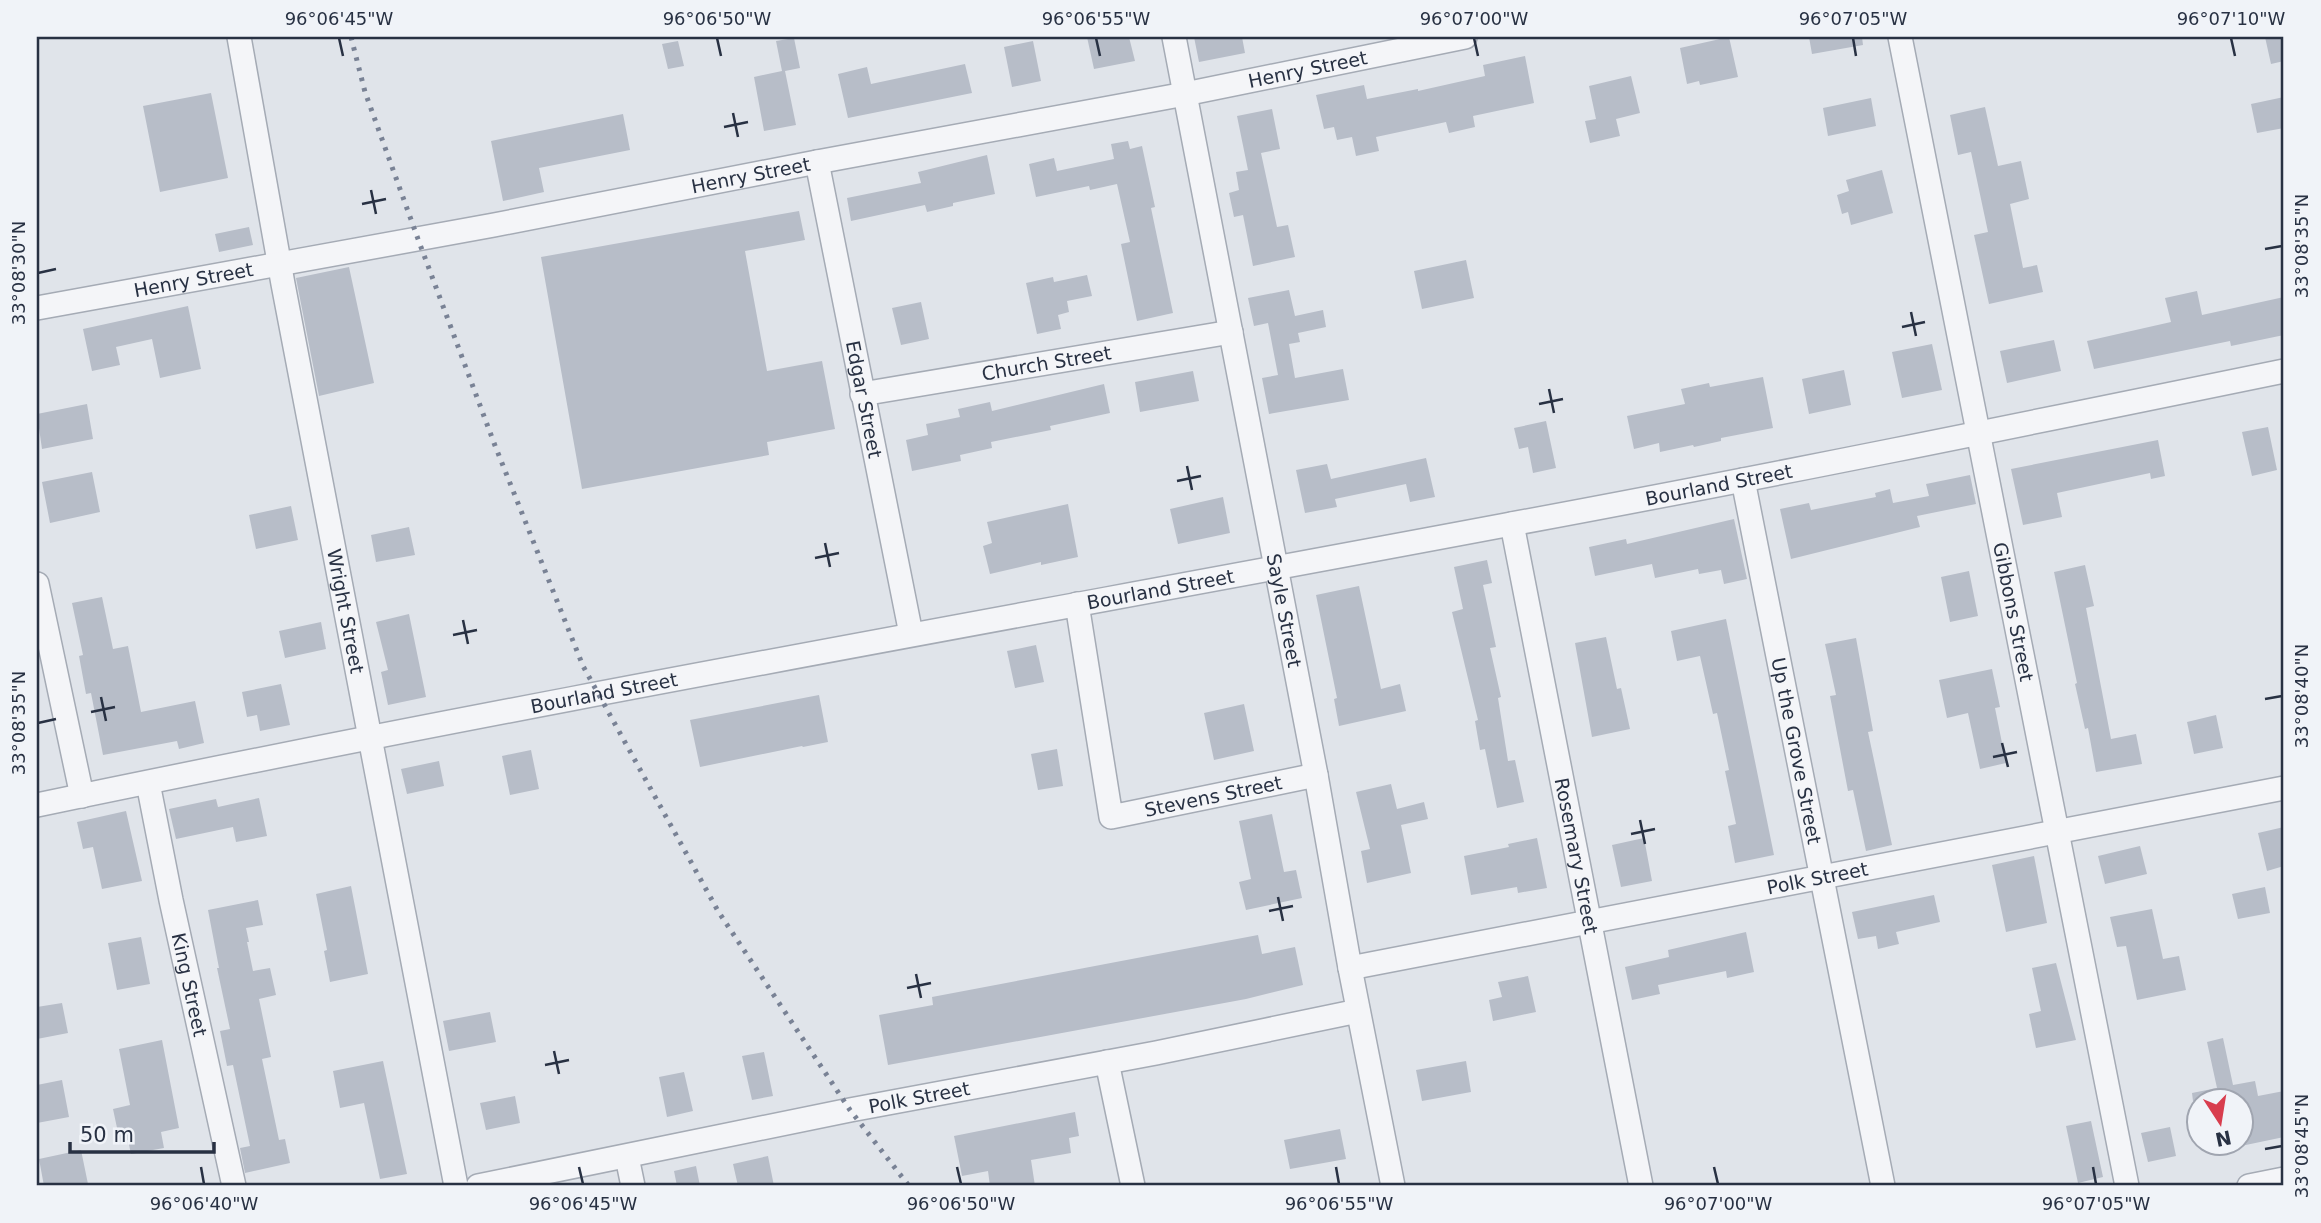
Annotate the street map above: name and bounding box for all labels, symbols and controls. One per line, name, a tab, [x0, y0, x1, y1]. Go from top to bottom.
text: 96°06'45"W	[285, 8, 394, 29]
text: 96°06'50"W	[663, 8, 772, 29]
text: 96°06'55"W	[1042, 8, 1151, 29]
text: 96°07'00"W	[1420, 8, 1529, 29]
text: 96°07'05"W	[1799, 8, 1908, 29]
text: 96°07'10"W	[2177, 8, 2286, 29]
street label: Henry Street	[1246, 46, 1369, 92]
street label: Henry Street	[689, 153, 812, 197]
text: 33°08'35"N	[2291, 194, 2312, 298]
text: 33°08'30"N	[8, 221, 29, 325]
street label: Henry Street	[132, 258, 255, 301]
street label: Edgar Street	[842, 339, 887, 460]
street label: Church Street	[980, 341, 1113, 385]
street label: Bourland Street	[1643, 460, 1794, 510]
street label: Gibbons Street	[1989, 540, 2038, 683]
street label: Wright Street	[323, 547, 368, 675]
street label: Sayle Street	[1263, 552, 1306, 669]
street label: Bourland Street	[1085, 565, 1236, 614]
text: 33°08'40"N	[2291, 644, 2312, 748]
street label: Up the Grove Street	[1767, 655, 1826, 846]
street label: Bourland Street	[529, 668, 679, 717]
text: 33°08'35"N	[8, 671, 29, 775]
street label: Stevens Street	[1142, 771, 1284, 821]
street label: Rosemary Street	[1551, 776, 1603, 936]
street label: Polk Street	[1765, 857, 1870, 898]
street label: King Street	[168, 931, 212, 1039]
street label: Polk Street	[867, 1077, 972, 1117]
north arrow	[2184, 1086, 2254, 1156]
text: 33°08'45"N	[2291, 1094, 2312, 1198]
scale bar	[70, 1111, 214, 1155]
text: 50 m	[80, 1123, 134, 1147]
text: N	[2213, 1126, 2234, 1151]
text: 96°06'40"W	[150, 1193, 259, 1214]
text: 96°06'45"W	[529, 1193, 638, 1214]
text: 96°06'50"W	[907, 1193, 1016, 1214]
text: 96°06'55"W	[1285, 1193, 1394, 1214]
text: 96°07'00"W	[1664, 1193, 1773, 1214]
text: 96°07'05"W	[2042, 1193, 2151, 1214]

